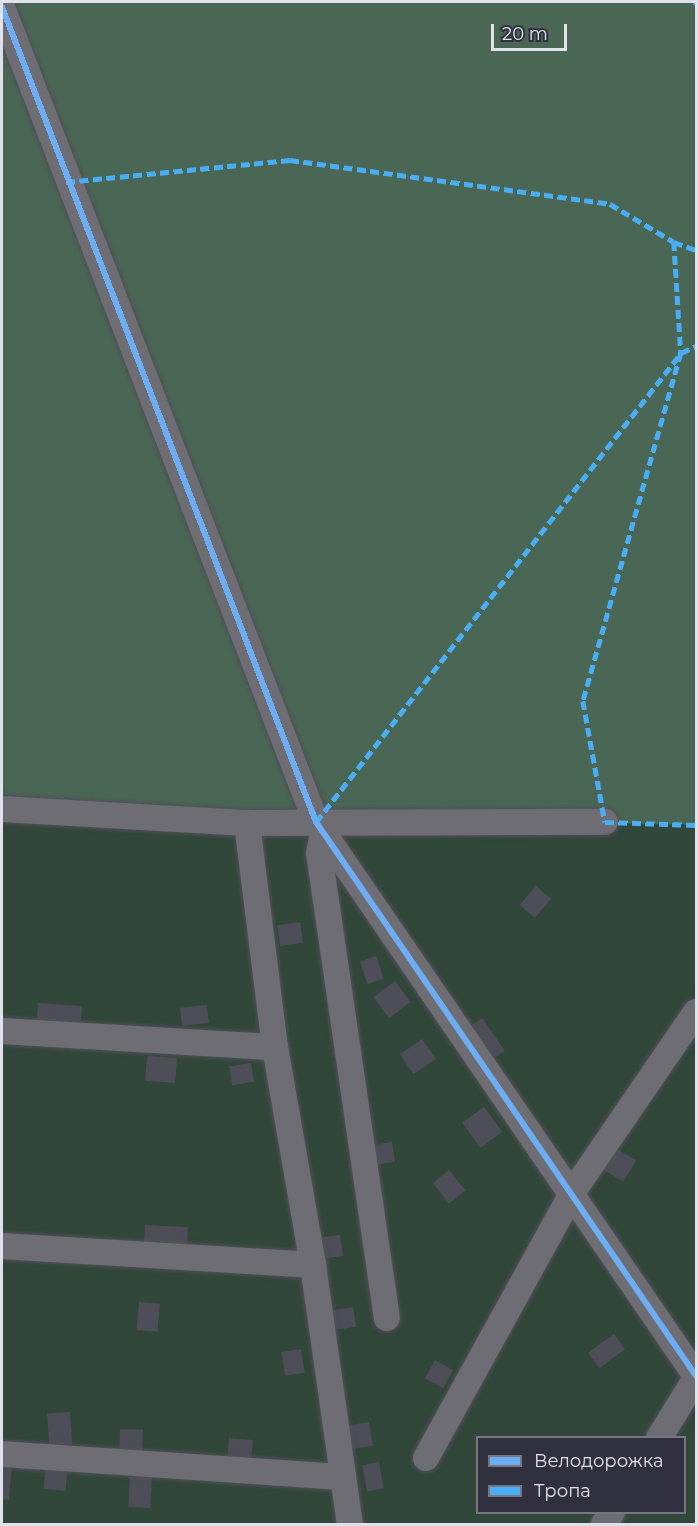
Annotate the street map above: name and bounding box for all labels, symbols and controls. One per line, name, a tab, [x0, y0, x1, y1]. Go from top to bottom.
scale bar	[494, 12, 570, 50]
text: 20 m	[502, 23, 548, 45]
legend	[476, 1436, 686, 1514]
text: Велодорожка	[534, 1450, 663, 1472]
text: Тропа	[534, 1480, 591, 1502]

